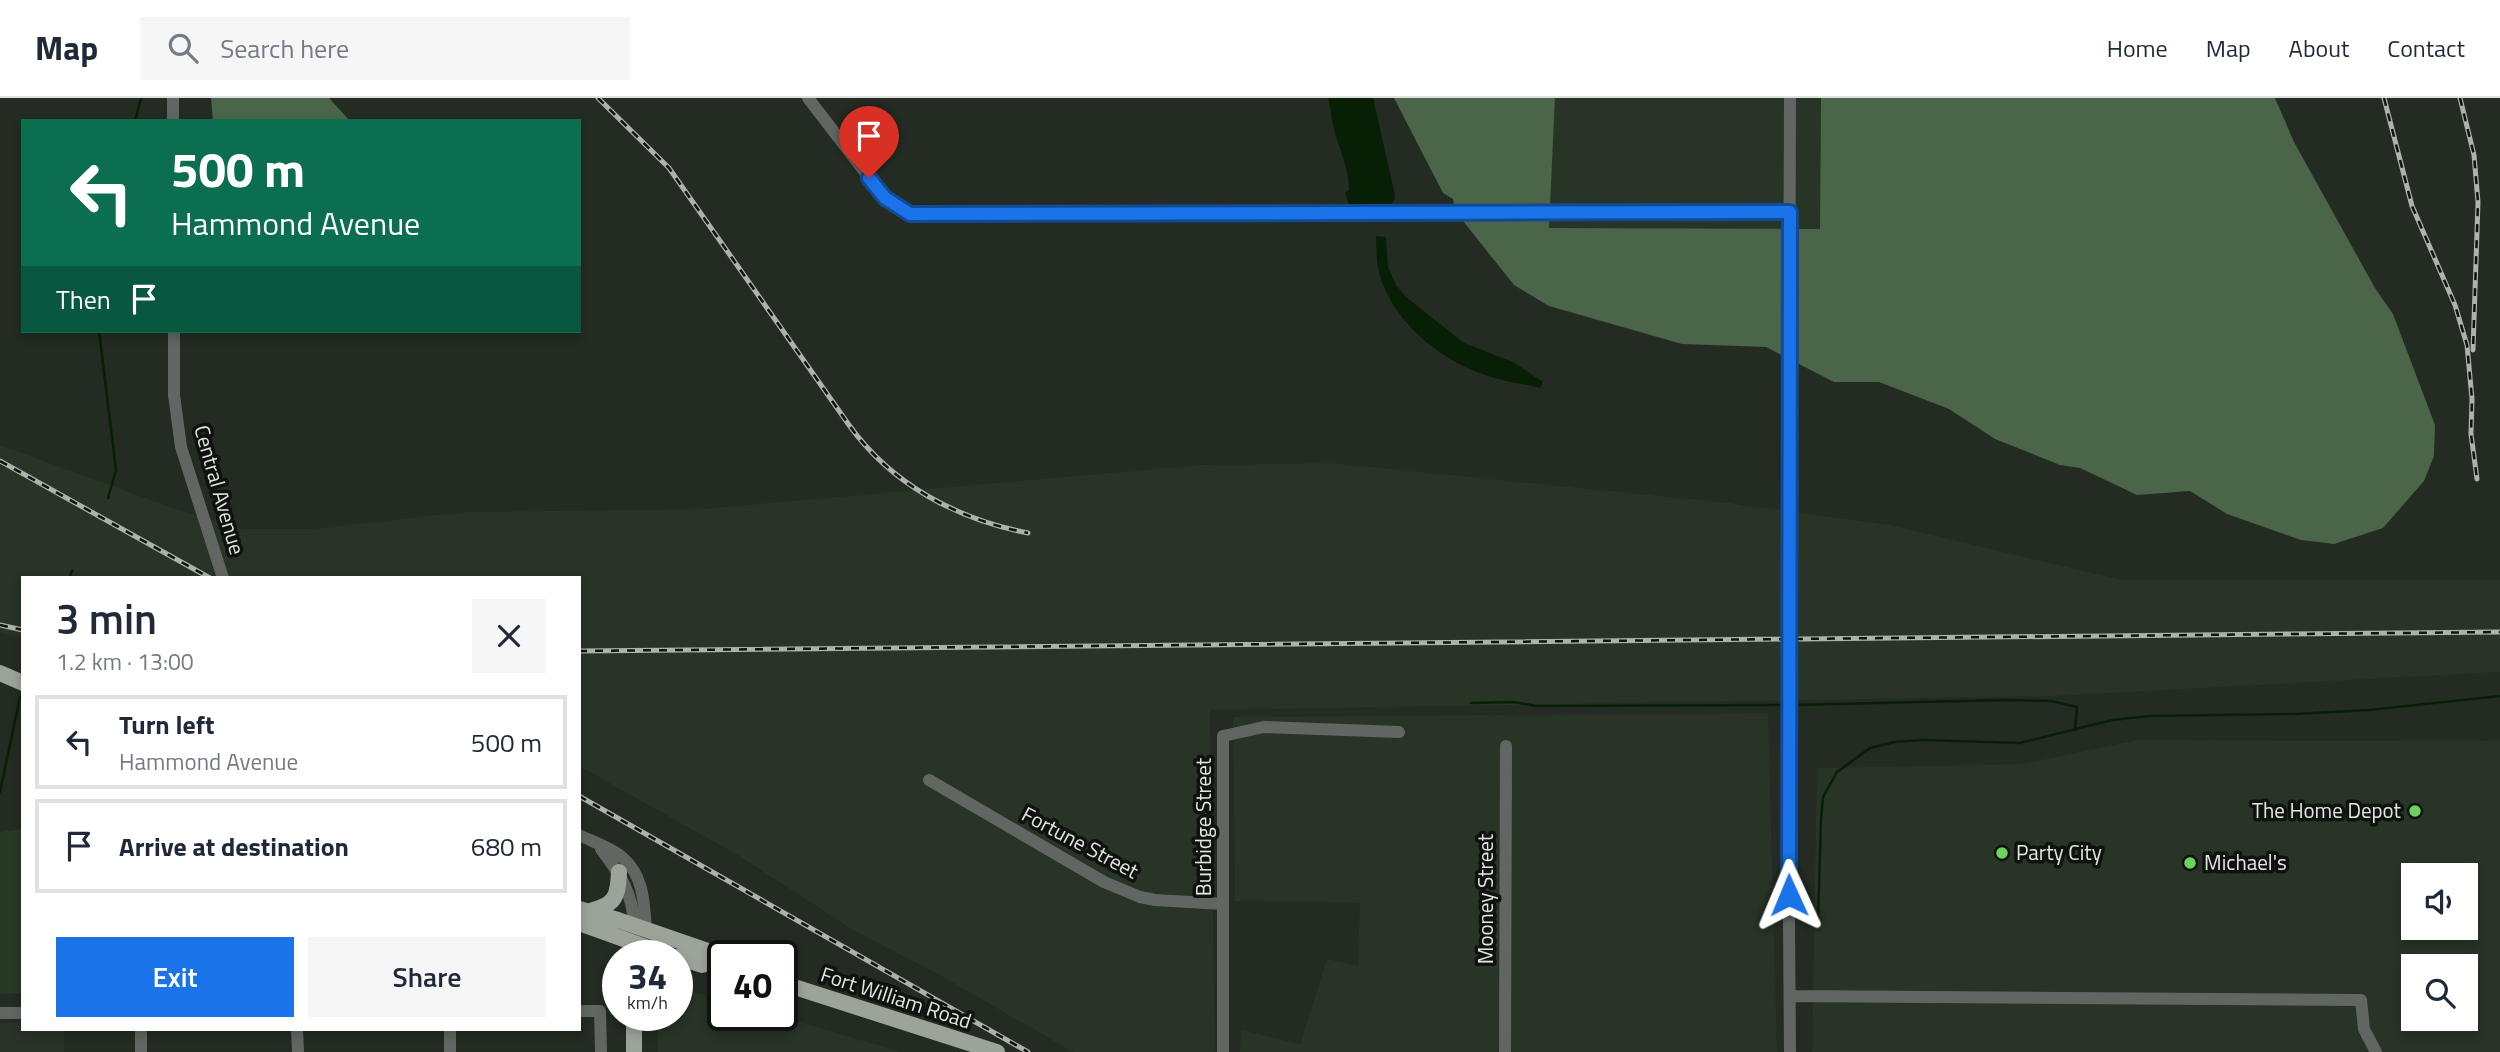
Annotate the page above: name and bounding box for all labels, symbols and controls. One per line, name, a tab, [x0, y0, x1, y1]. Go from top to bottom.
search box	[140, 17, 630, 80]
text: Map	[35, 23, 98, 73]
icon: search	[164, 29, 202, 67]
text: Search here	[220, 29, 349, 68]
text: Home	[2107, 30, 2168, 66]
text: Map	[2206, 30, 2251, 66]
text: About	[2289, 30, 2349, 66]
text: Contact	[2387, 30, 2465, 66]
pin	[839, 106, 899, 178]
icon: arrive	[850, 117, 888, 155]
text: 500 m	[171, 131, 305, 206]
icon: left	[56, 147, 147, 238]
text: Hammond Avenue	[171, 199, 420, 247]
text: Then	[56, 280, 111, 319]
icon: arrive	[125, 280, 163, 318]
street label: Central Avenue	[186, 421, 254, 558]
text: 3 min	[56, 586, 157, 650]
button: close	[472, 599, 546, 673]
text: 1.2 km · 13:00	[56, 644, 194, 679]
text: Turn left	[119, 705, 214, 744]
icon: left	[60, 723, 98, 761]
text: 500 m	[471, 723, 542, 762]
text: Hammond Avenue	[119, 744, 298, 779]
street label: Burbidge Street	[1187, 757, 1219, 896]
place label: The Home Depot	[2252, 794, 2402, 826]
street label: Fortune Street	[1016, 798, 1145, 887]
marker: The Home Depot	[2407, 803, 2423, 819]
icon: arrive	[60, 827, 98, 865]
text: Arrive at destination	[119, 827, 349, 866]
text: 680 m	[471, 827, 542, 866]
street label: Mooney Street	[1469, 833, 1501, 964]
place label: Party City	[2016, 836, 2102, 868]
marker: Party City	[1994, 845, 2010, 861]
place label: Michael's	[2204, 846, 2287, 878]
marker: Michael's	[2182, 855, 2198, 871]
position arrow	[1752, 858, 1826, 932]
map controls	[2401, 863, 2478, 1031]
button: sound	[2401, 863, 2478, 940]
button: Exit	[56, 937, 294, 1017]
button: Share	[308, 937, 546, 1017]
speed limit sign: 40	[707, 940, 798, 1031]
text: 34	[628, 949, 667, 1003]
button: search	[2401, 954, 2478, 1031]
street label: Fort William Road	[817, 958, 976, 1036]
text: km/h	[627, 989, 668, 1016]

